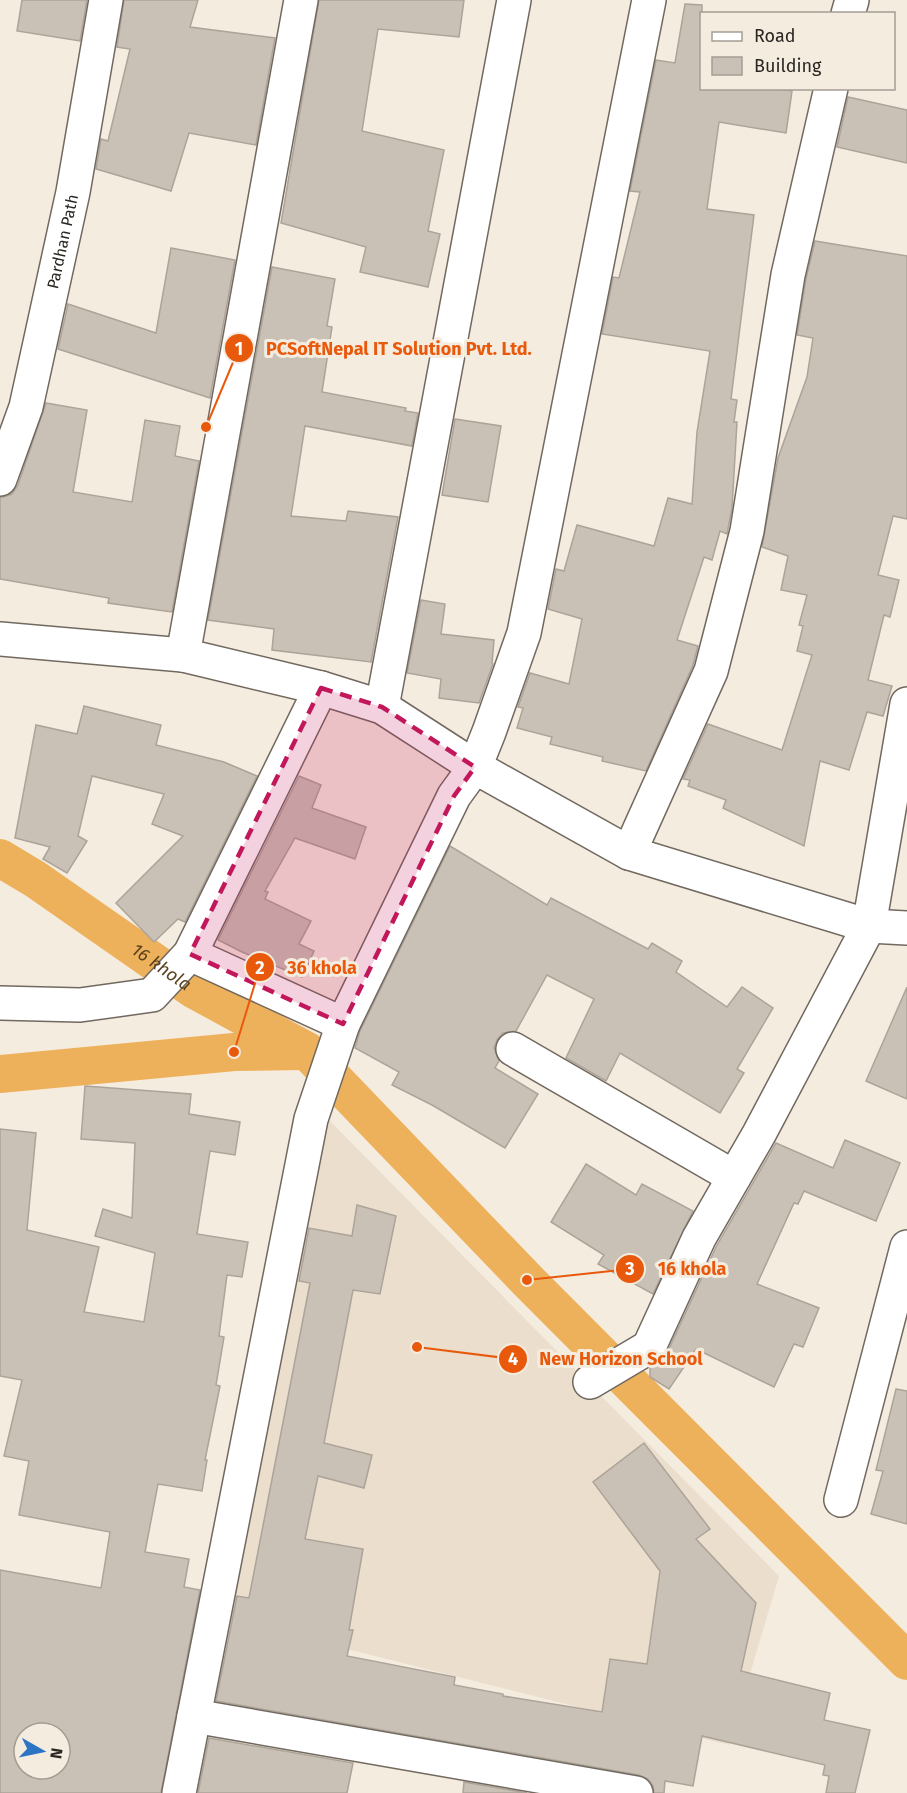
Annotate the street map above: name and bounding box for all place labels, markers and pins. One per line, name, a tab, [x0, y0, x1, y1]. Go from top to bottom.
callout: PCSoftNepal IT Solution Pvt. Ltd.	[224, 330, 544, 366]
callout: 36 khola	[245, 949, 369, 985]
callout: 16 khola	[615, 1251, 738, 1287]
callout: New Horizon School	[498, 1341, 715, 1377]

